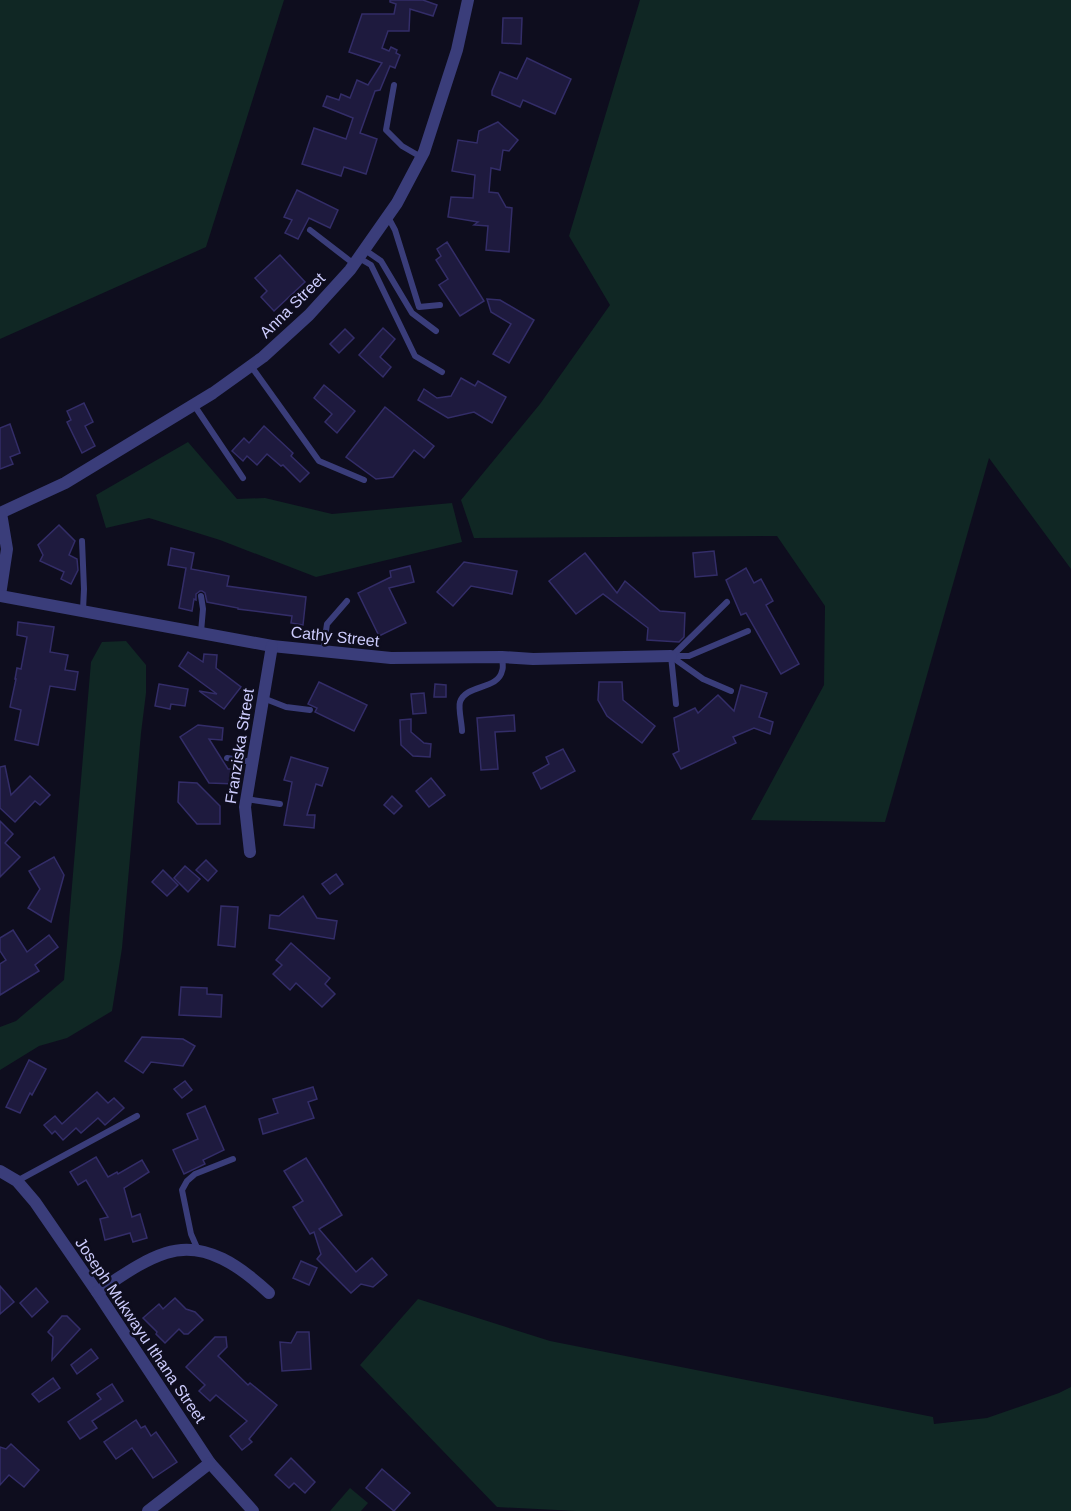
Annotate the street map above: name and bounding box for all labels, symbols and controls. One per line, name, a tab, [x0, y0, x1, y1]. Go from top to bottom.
street label: Anna Street	[256, 269, 329, 341]
street label: Cathy Street	[290, 623, 381, 650]
street label: Franziska Street	[222, 687, 257, 805]
street label: Joseph Mukwayu Ithana Street	[72, 1234, 209, 1427]

